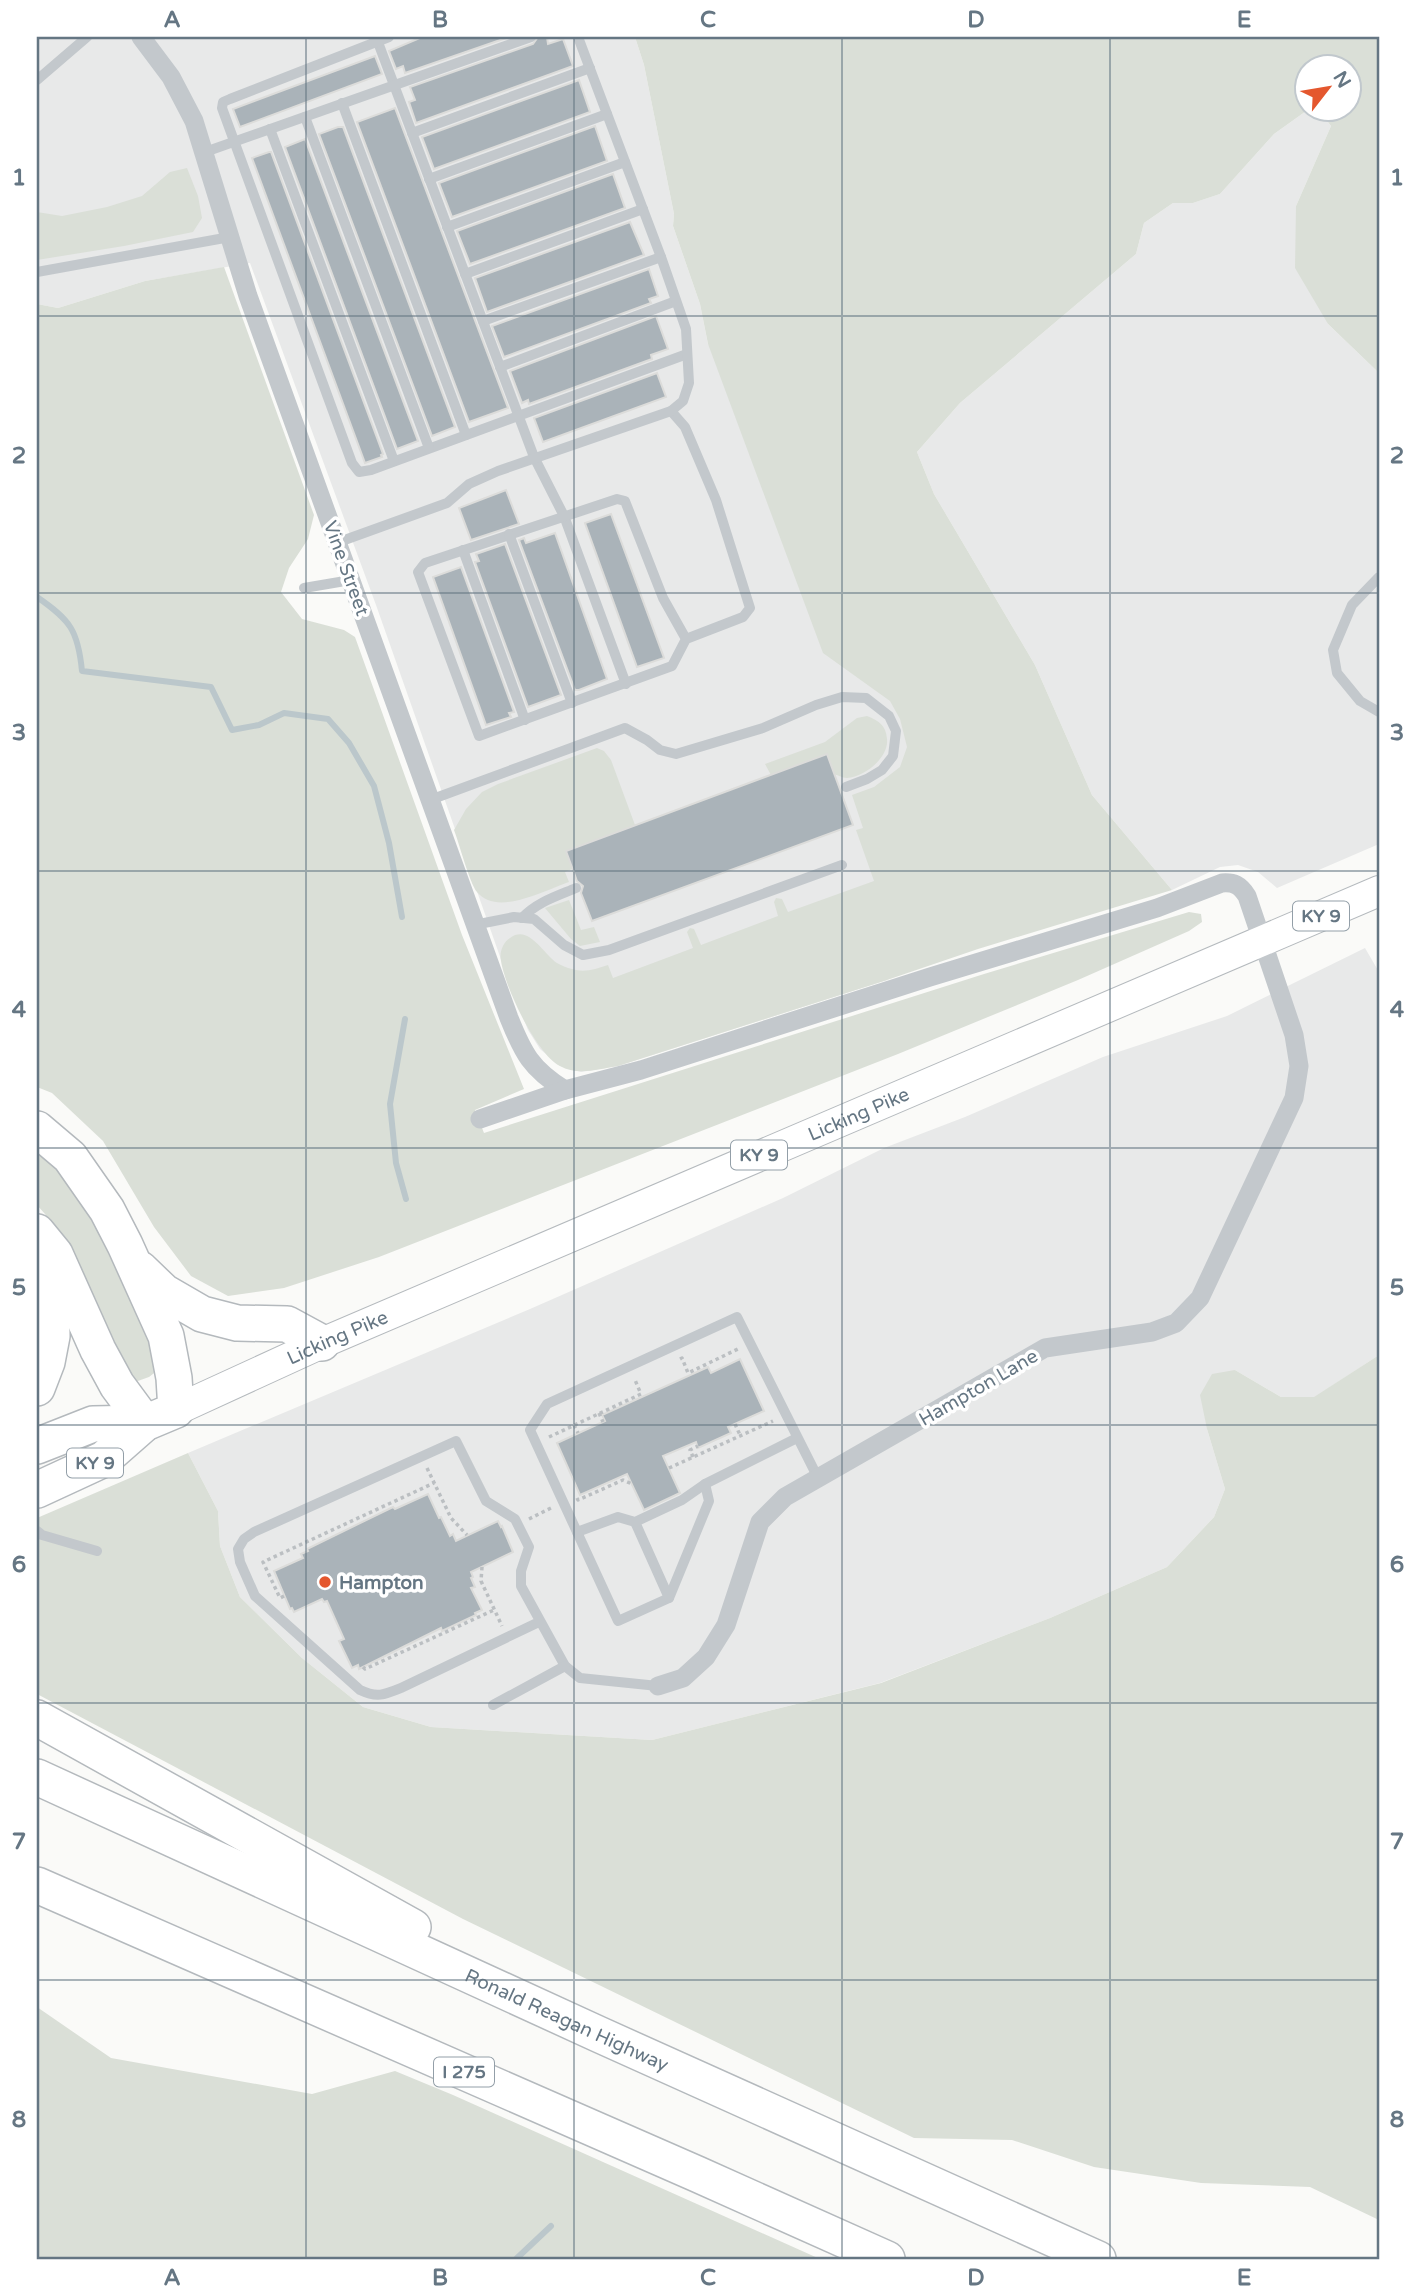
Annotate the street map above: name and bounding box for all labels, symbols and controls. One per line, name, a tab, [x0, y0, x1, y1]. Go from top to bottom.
text: A	[163, 6, 181, 34]
text: B	[432, 6, 448, 34]
text: C	[700, 6, 716, 34]
text: D	[967, 6, 985, 34]
text: E	[1237, 6, 1251, 34]
north arrow	[1294, 52, 1364, 122]
text: N	[1328, 68, 1355, 92]
text: 1	[12, 164, 26, 192]
text: 1	[1390, 164, 1404, 192]
text: 2	[12, 442, 26, 470]
text: 2	[1390, 442, 1404, 470]
street label: Vine Street	[319, 518, 373, 619]
text: 3	[12, 719, 26, 747]
text: 3	[1390, 719, 1404, 747]
road number: KY 9	[1293, 902, 1349, 931]
text: 4	[12, 996, 27, 1024]
text: 4	[1390, 996, 1405, 1024]
street label: Licking Pike	[805, 1083, 913, 1146]
road number: KY 9	[731, 1140, 787, 1170]
text: 5	[12, 1274, 26, 1302]
text: 5	[1390, 1274, 1404, 1302]
street label: Licking Pike	[284, 1306, 391, 1370]
street label: Hampton Lane	[915, 1345, 1042, 1431]
road number: KY 9	[67, 1448, 123, 1478]
text: 6	[12, 1551, 26, 1579]
text: 6	[1390, 1551, 1404, 1579]
place label: Hampton	[339, 1572, 424, 1595]
marker: Hampton	[317, 1574, 333, 1590]
text: 7	[12, 1828, 26, 1856]
text: 7	[1390, 1828, 1404, 1856]
street label: Ronald Reagan Highway	[461, 1965, 672, 2076]
road number: I 275	[434, 2058, 494, 2086]
text: 8	[12, 2106, 26, 2134]
text: 8	[1390, 2106, 1404, 2134]
text: A	[163, 2264, 181, 2292]
text: B	[432, 2264, 448, 2292]
text: C	[700, 2264, 716, 2292]
text: D	[967, 2264, 985, 2292]
text: E	[1237, 2264, 1251, 2292]

